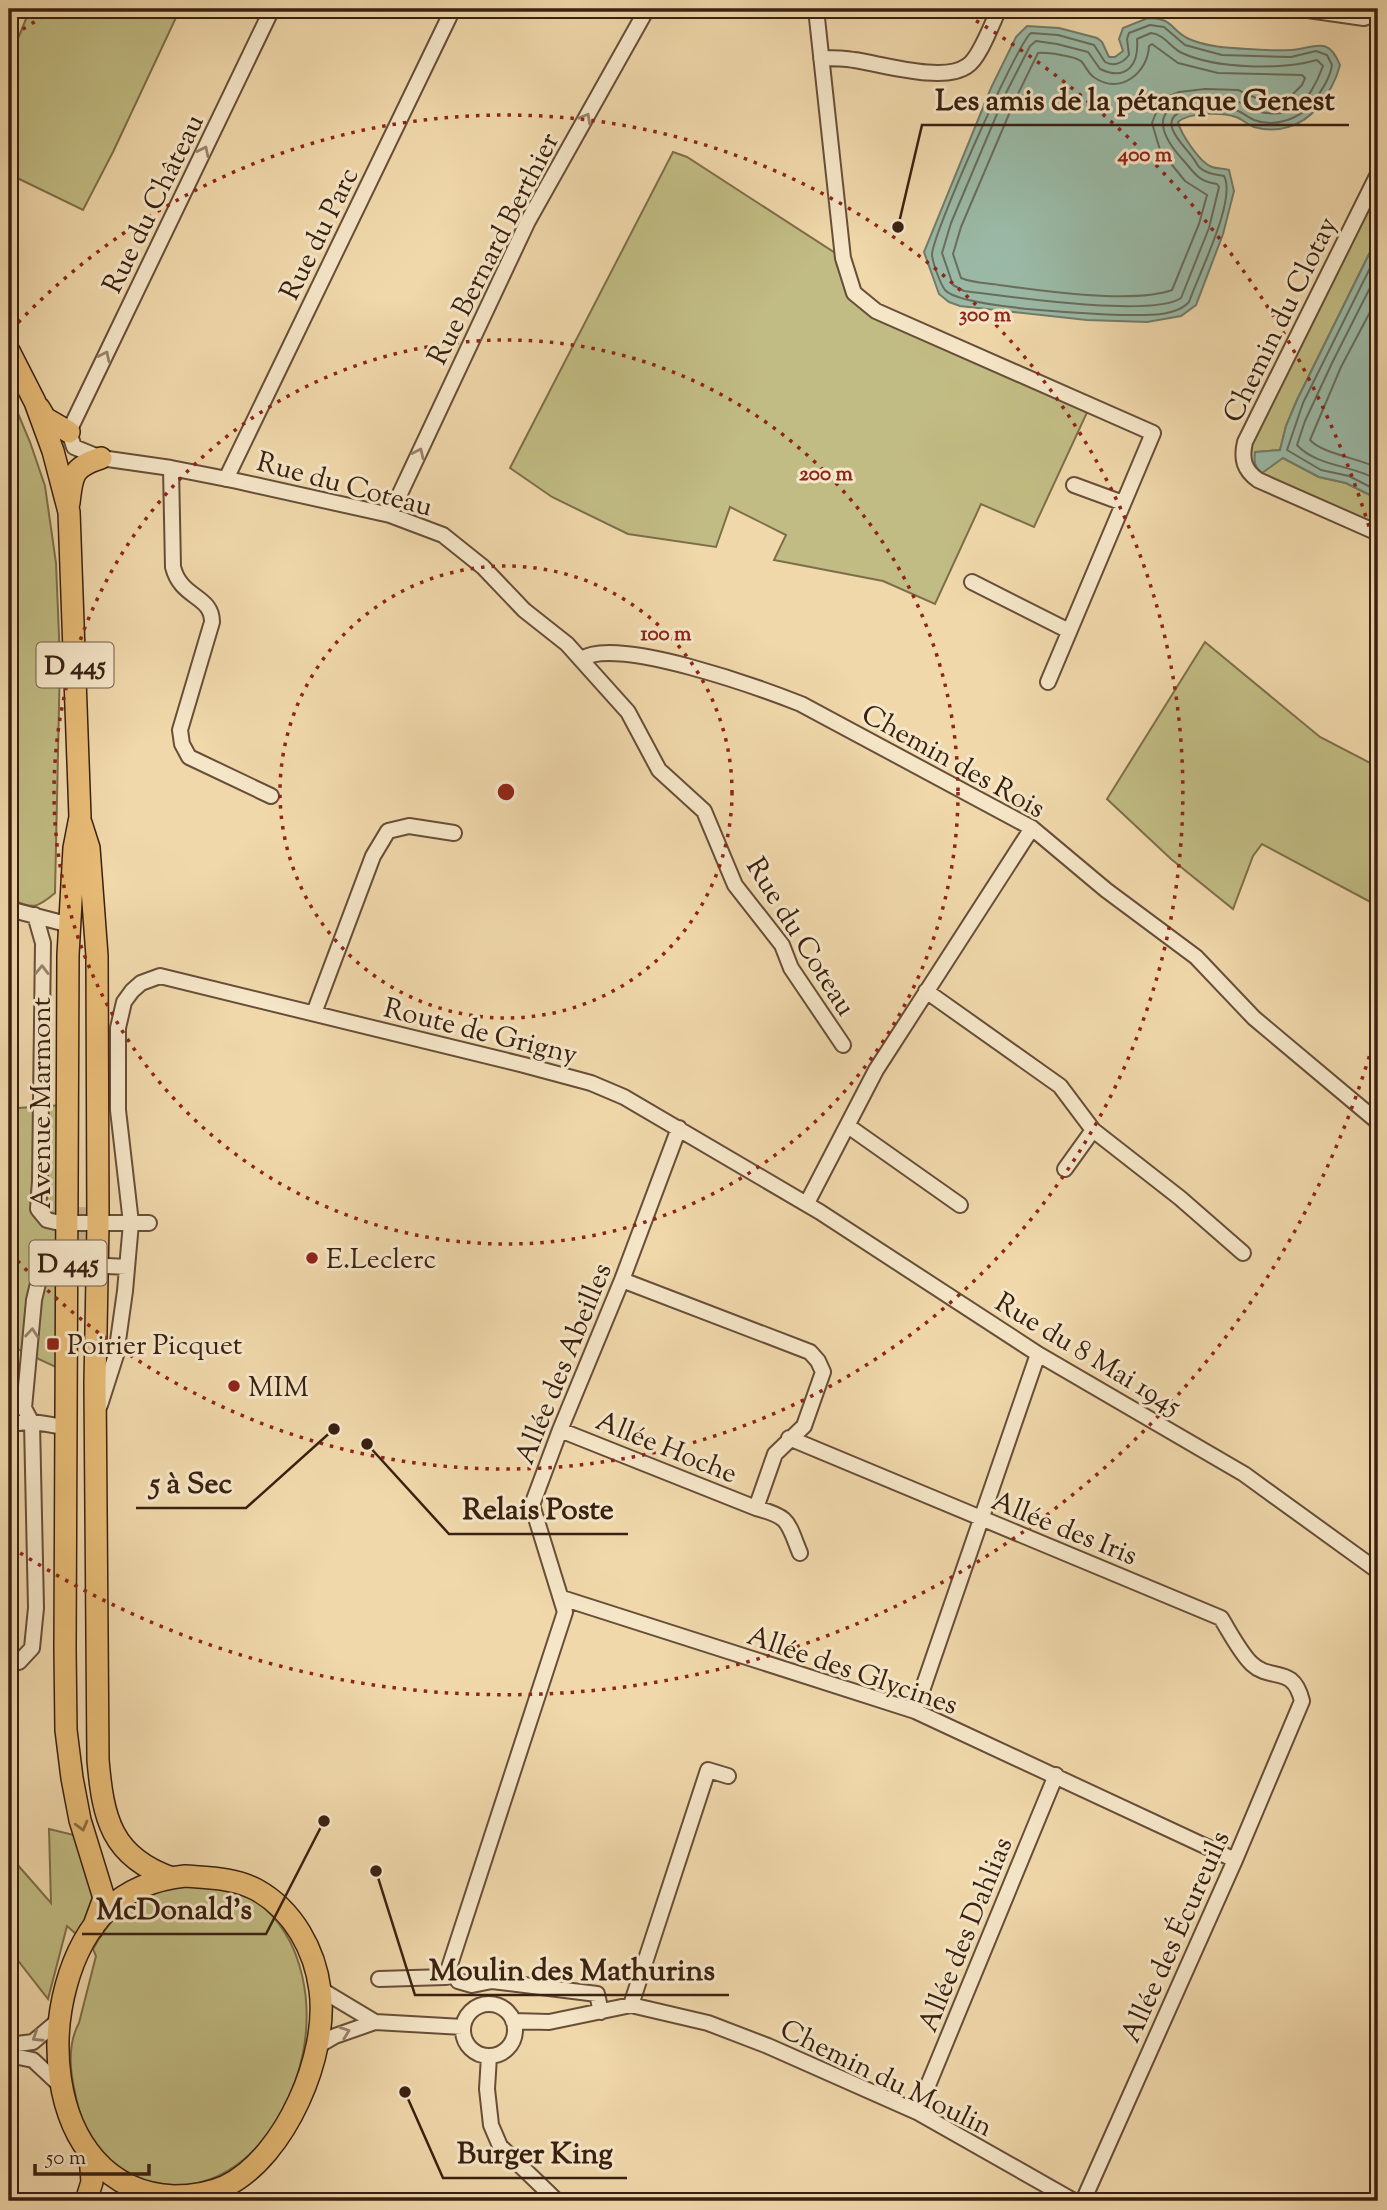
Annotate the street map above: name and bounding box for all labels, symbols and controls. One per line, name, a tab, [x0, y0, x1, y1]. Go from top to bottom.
callout: Les amis de la pétanque Genest	[922, 74, 1349, 125]
text: Les amis de la pétanque Genest	[935, 81, 1335, 124]
street label: Rue du Château	[94, 108, 215, 301]
one-way arrow	[578, 113, 591, 125]
street label: Rue Bernard Berthier	[419, 126, 571, 372]
text: 400 m	[1117, 141, 1173, 171]
one-way arrow	[195, 146, 209, 158]
street label: Rue du Parc	[271, 161, 370, 307]
street label: Chemin du Clotay	[1215, 211, 1349, 430]
text: 300 m	[959, 301, 1012, 331]
one-way arrow	[97, 351, 111, 363]
street label: Rue du Coteau	[252, 443, 436, 529]
one-way arrow	[411, 448, 425, 460]
text: 200 m	[799, 460, 854, 490]
text: 100 m	[641, 620, 692, 650]
road number: D 445	[36, 642, 114, 688]
street label: Chemin des Rois	[853, 696, 1052, 830]
centre of rings	[494, 780, 518, 804]
street label: Rue du Coteau	[735, 851, 864, 1025]
one-way arrow	[35, 964, 50, 975]
street label: Route de Grigny	[379, 990, 581, 1076]
street label: Avenue Marmont	[23, 996, 63, 1209]
road number: D 445	[29, 1240, 106, 1286]
place label: E.Leclerc	[326, 1241, 436, 1281]
marker: E.Leclerc	[304, 1250, 320, 1266]
street label: Allée des Abeilles	[506, 1257, 623, 1471]
street label: Rue du 8 Mai 1945	[987, 1284, 1189, 1427]
one-way arrow	[24, 1327, 39, 1338]
place label: Poirier Picquet	[67, 1327, 243, 1367]
marker: Poirier Picquet	[45, 1336, 61, 1352]
place label: MIM	[248, 1369, 309, 1409]
marker: MIM	[226, 1378, 242, 1394]
street label: Allée Hoche	[589, 1402, 743, 1495]
callout: 5 à Sec	[136, 1457, 246, 1508]
text: 5 à Sec	[148, 1464, 233, 1507]
street label: Allée des Iris	[985, 1482, 1143, 1577]
callout: Relais Poste	[449, 1483, 628, 1534]
text: Relais Poste	[462, 1490, 614, 1533]
street label: Allée des Glycines	[741, 1617, 963, 1727]
one-way arrow	[74, 1820, 88, 1832]
street label: Allée des Écureuils	[1112, 1825, 1241, 2049]
street label: Allée des Dahlias	[909, 1832, 1024, 2039]
callout: McDonald's	[82, 1883, 266, 1934]
text: McDonald's	[96, 1890, 252, 1933]
callout: Moulin des Mathurins	[415, 1944, 729, 1995]
text: Moulin des Mathurins	[429, 1951, 715, 1994]
street label: Chemin du Moulin	[773, 2011, 999, 2149]
one-way arrow	[339, 2027, 351, 2041]
one-way arrow	[32, 2029, 45, 2042]
callout: Burger King	[443, 2127, 627, 2178]
scale bar	[35, 2133, 149, 2177]
text: Burger King	[457, 2134, 613, 2177]
text: 50 m	[45, 2144, 86, 2174]

